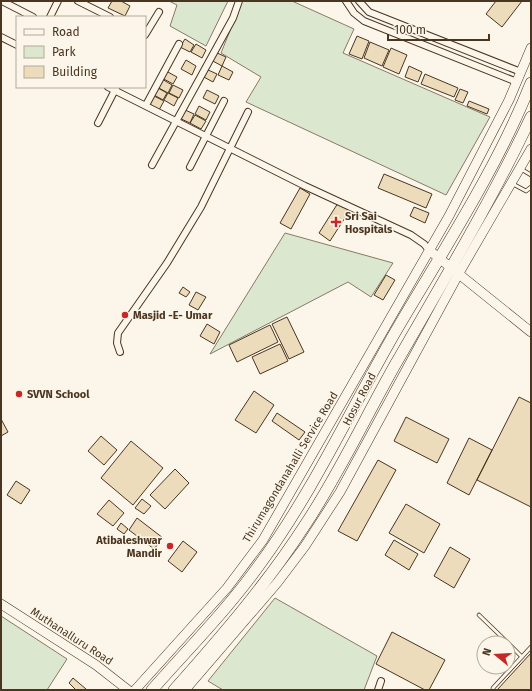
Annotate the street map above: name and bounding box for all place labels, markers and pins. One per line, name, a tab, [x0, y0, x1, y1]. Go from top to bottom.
place label: Sri Sai Hospitals	[345, 210, 393, 236]
marker: Sri Sai Hospitals	[330, 216, 342, 228]
place label: Masjid -E- Umar	[133, 309, 213, 322]
marker: Masjid -E- Umar	[120, 310, 130, 320]
place label: SVVN School	[27, 388, 90, 401]
marker: SVVN School	[14, 389, 24, 399]
place label: Atibaleshwar Mandir	[95, 534, 163, 560]
marker: Atibaleshwar Mandir	[165, 541, 175, 551]

